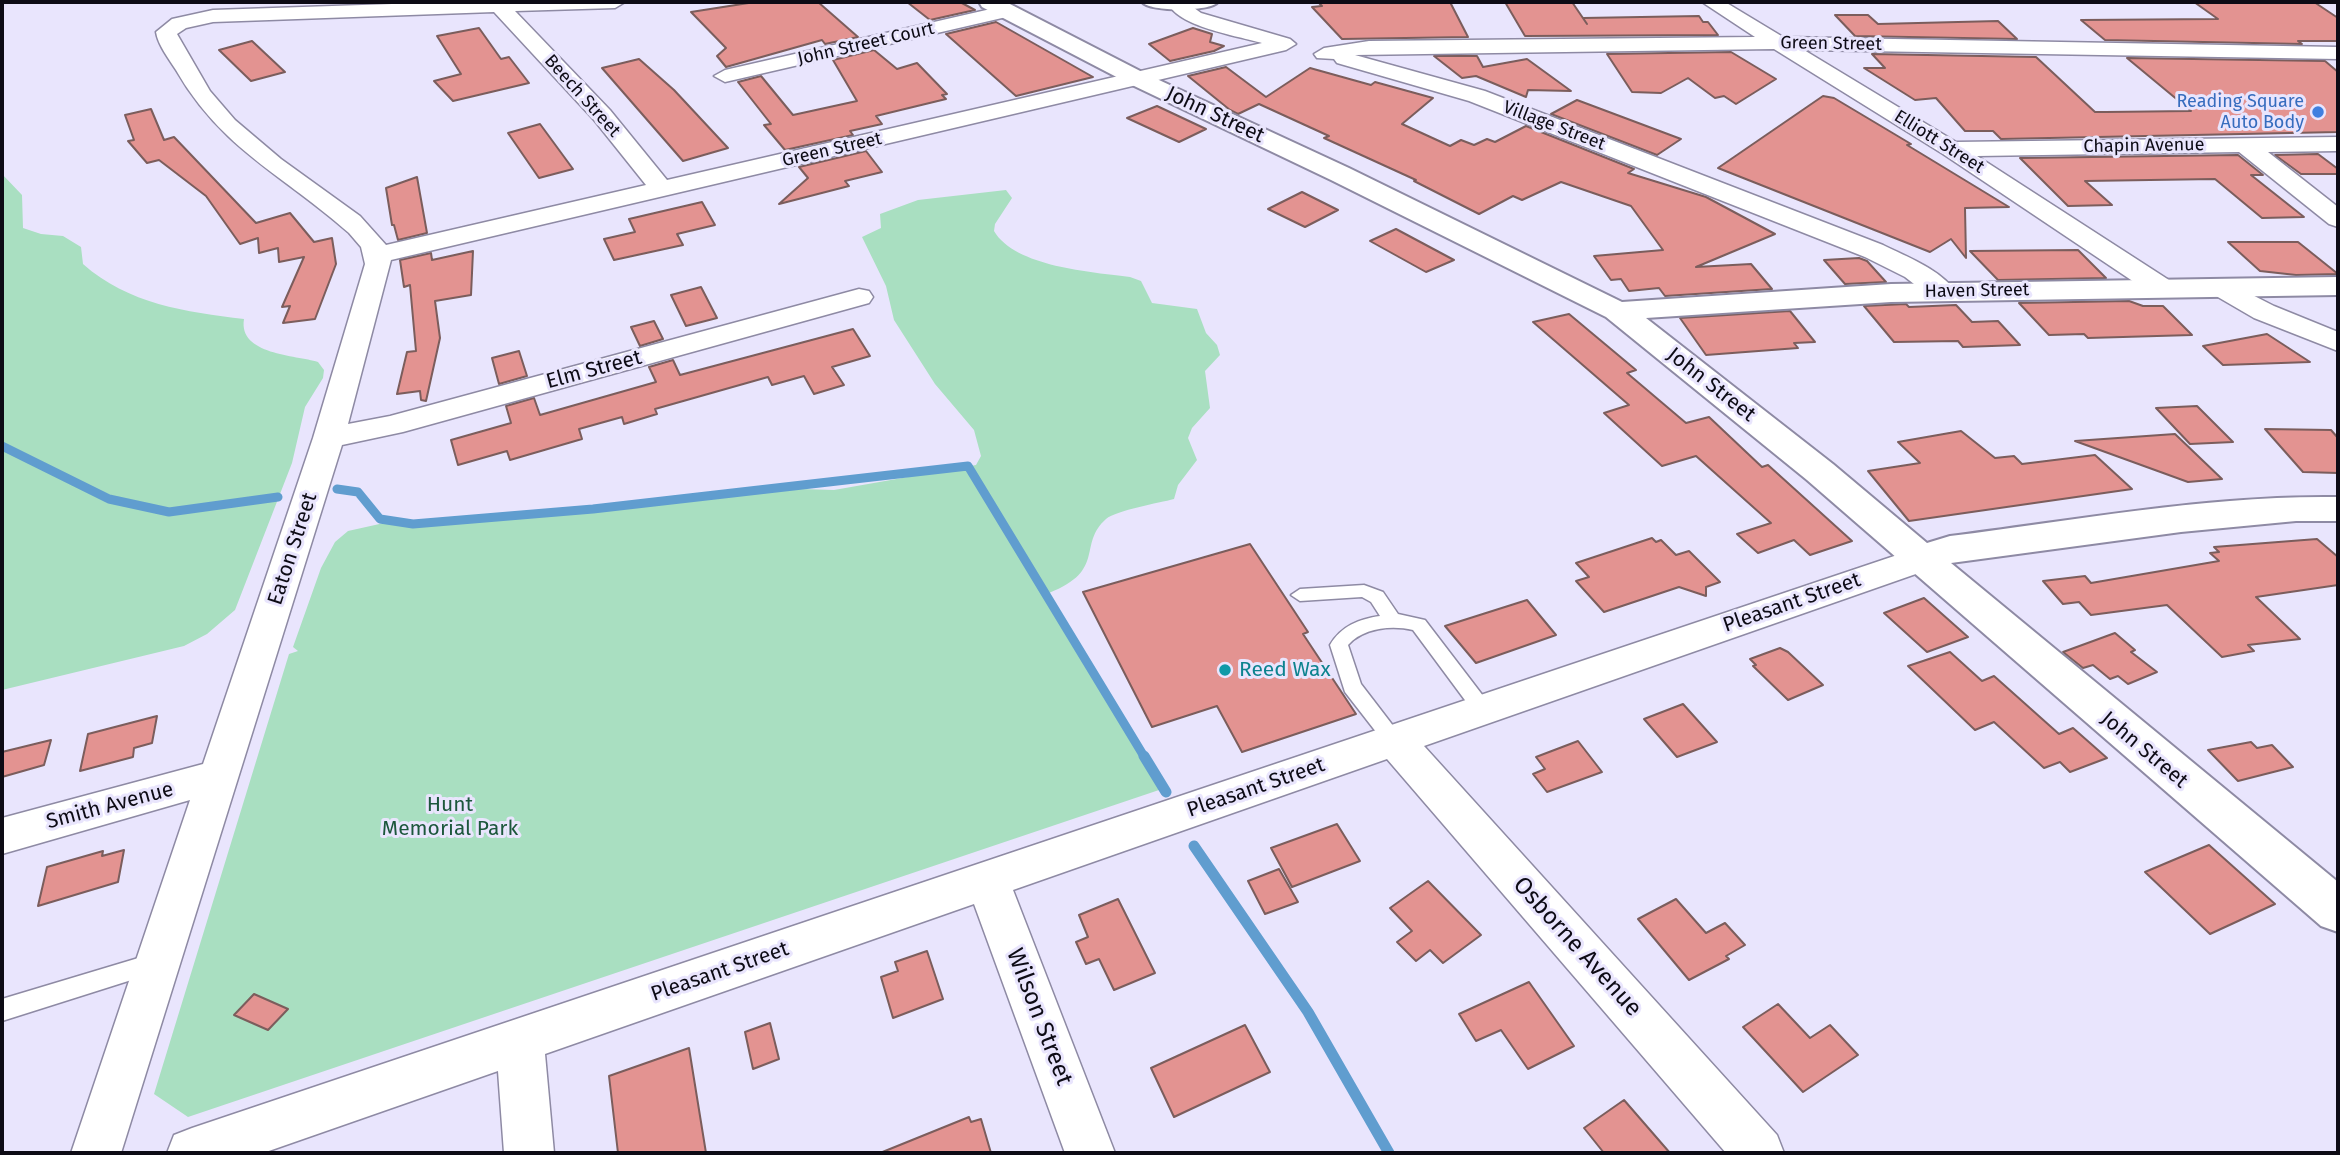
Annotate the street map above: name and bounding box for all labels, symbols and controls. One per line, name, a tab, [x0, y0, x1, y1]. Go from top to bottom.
street label: John Street Court	[796, 18, 936, 70]
street label: Green Street	[1780, 32, 1882, 56]
street label: Beech Street	[539, 50, 625, 142]
street label: John Street	[1162, 81, 1268, 149]
place label: Reading Square Auto Body	[2176, 91, 2304, 134]
street label: Village Street	[1500, 97, 1608, 155]
marker: Reading Square Auto Body	[2310, 104, 2326, 120]
street label: Elliott Street	[1890, 106, 1988, 178]
street label: Green Street	[780, 128, 884, 172]
street label: Chapin Avenue	[2083, 134, 2205, 158]
street label: Haven Street	[1925, 279, 2029, 303]
street label: John Street	[1662, 342, 1760, 428]
street label: Elm Street	[544, 345, 644, 395]
street label: Eaton Street	[263, 490, 323, 608]
street label: Pleasant Street	[1720, 568, 1864, 638]
place label: Reed Wax	[1239, 657, 1331, 683]
marker: Reed Wax	[1217, 662, 1233, 678]
street label: John Street	[2095, 706, 2193, 794]
street label: Pleasant Street	[1184, 753, 1328, 823]
street label: Smith Avenue	[44, 777, 176, 835]
park label: Hunt Memorial Park	[382, 792, 518, 842]
street label: Osborne Avenue	[1507, 871, 1647, 1023]
street label: Pleasant Street	[648, 937, 792, 1007]
street label: Wilson Street	[1000, 944, 1078, 1090]

